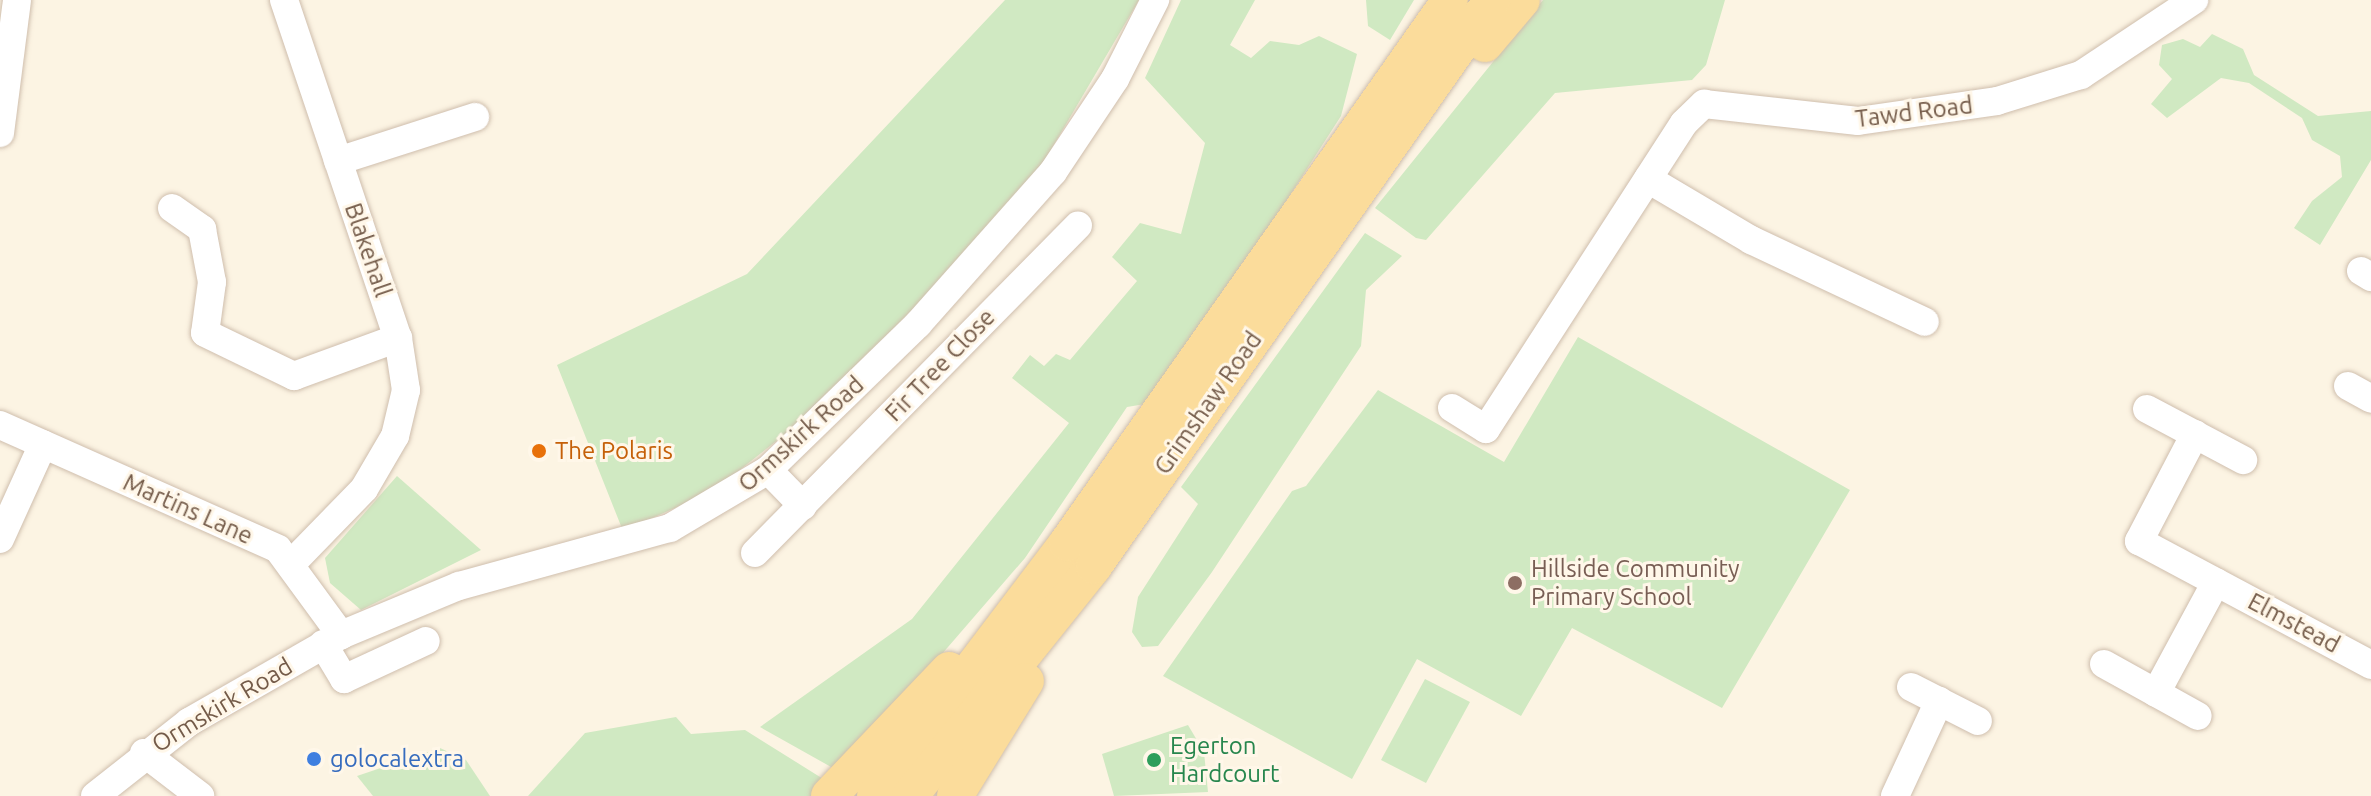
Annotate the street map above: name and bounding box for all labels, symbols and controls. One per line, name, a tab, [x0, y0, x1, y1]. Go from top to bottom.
street label: Tawd Road	[1854, 91, 1974, 133]
street label: Blakehall	[339, 199, 397, 301]
street label: Fir Tree Close	[879, 303, 1001, 427]
street label: Grimshaw Road	[1148, 326, 1268, 480]
street label: Ormskirk Road	[732, 370, 870, 498]
place label: The Polaris	[555, 437, 673, 465]
marker: The Polaris	[530, 442, 548, 460]
street label: Martins Lane	[119, 468, 257, 550]
place label: Hillside Community Primary School	[1531, 555, 1740, 611]
marker: Hillside Community Primary School	[1506, 574, 1524, 592]
street label: Elmstead	[2243, 587, 2345, 659]
street label: Ormskirk Road	[147, 652, 297, 758]
place label: Egerton Hardcourt	[1170, 732, 1280, 788]
place label: golocalextra	[330, 745, 464, 773]
marker: golocalextra	[305, 750, 323, 768]
marker: Egerton Hardcourt	[1145, 751, 1163, 769]

